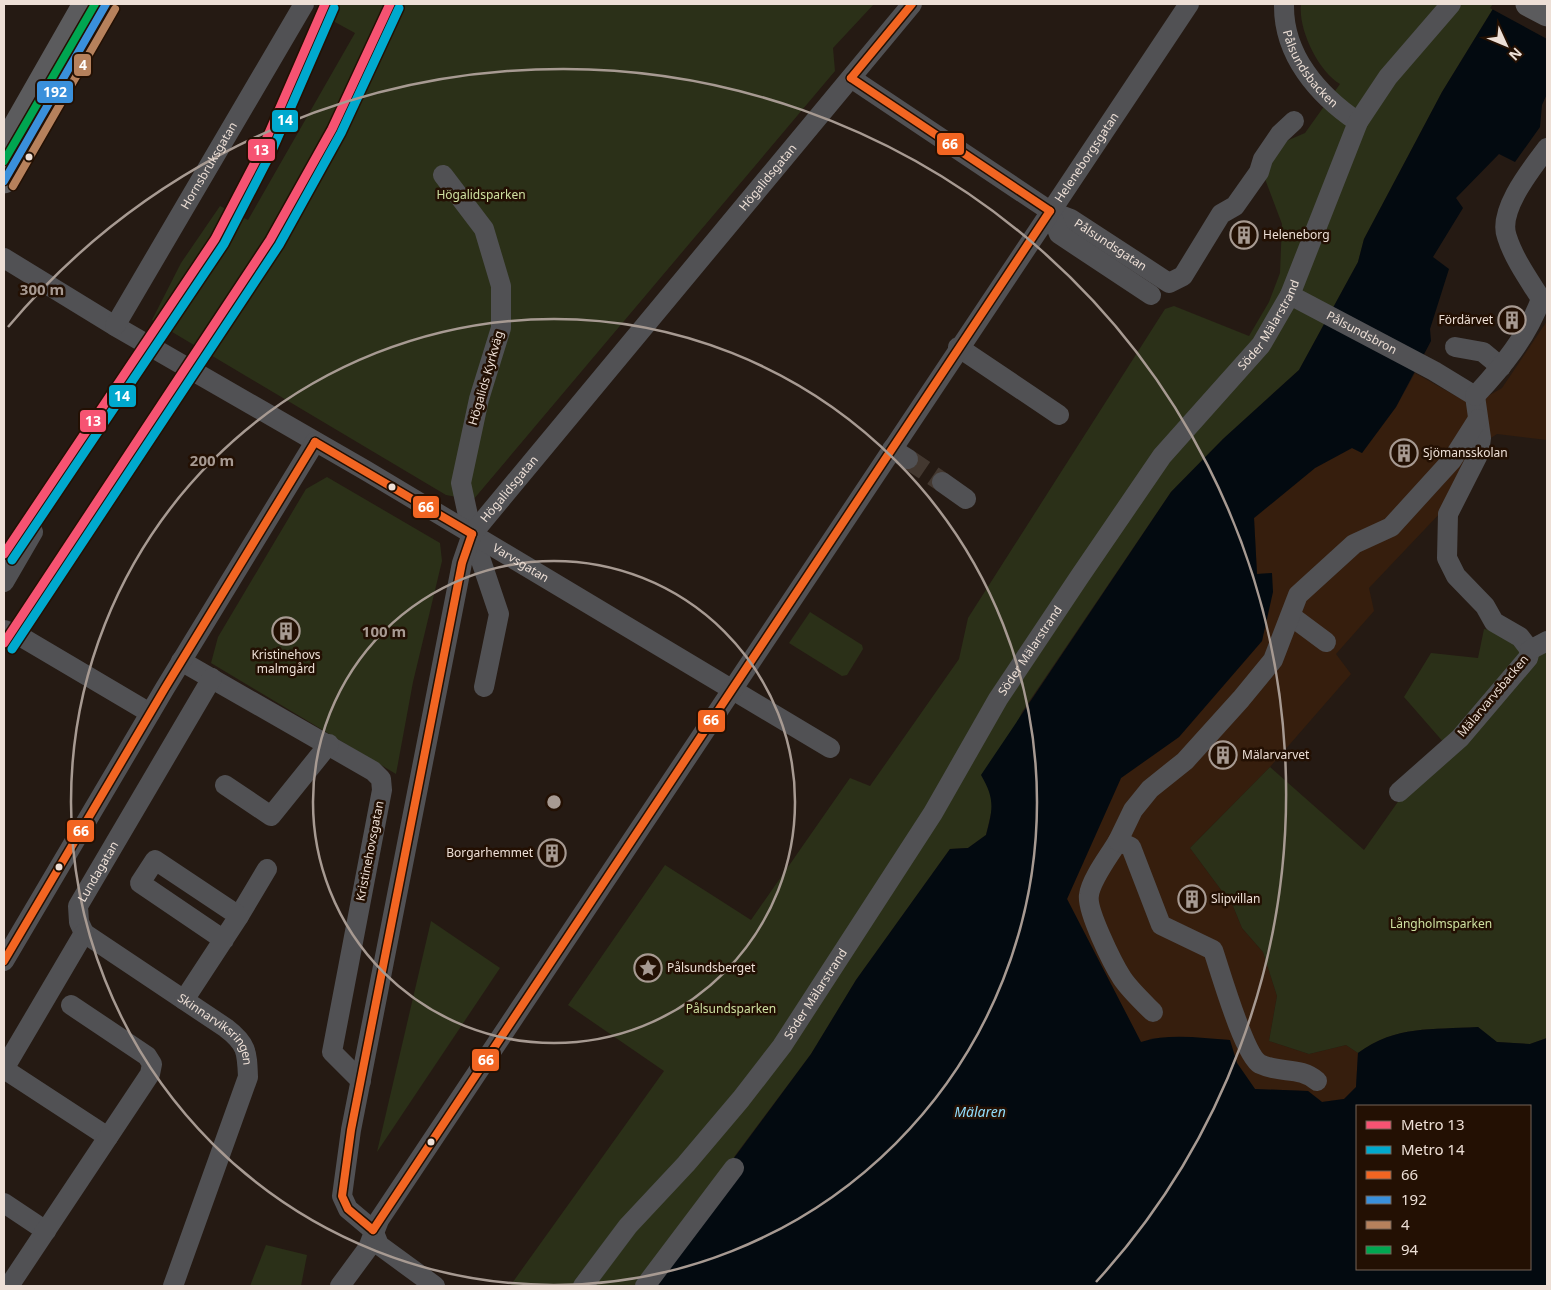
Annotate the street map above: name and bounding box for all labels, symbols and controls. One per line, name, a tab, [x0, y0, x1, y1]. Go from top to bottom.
north arrow	[1481, 20, 1531, 70]
street label: Pålsundsbacken	[1279, 28, 1342, 111]
text: N	[1505, 44, 1527, 65]
line badge: 4	[73, 53, 92, 77]
text: 4	[79, 55, 87, 74]
line badge: 192	[36, 80, 74, 104]
text: 192	[43, 82, 67, 101]
line badge: 14	[271, 109, 299, 133]
street label: Heleneborgsgatan	[1050, 109, 1123, 206]
text: 14	[277, 110, 293, 129]
street label: Hornsbruksgatan	[176, 118, 241, 212]
line badge: 66	[936, 132, 965, 156]
text: 66	[942, 134, 958, 153]
line badge: 13	[247, 138, 276, 162]
text: 13	[253, 140, 269, 159]
street label: Högalidsgatan	[735, 140, 800, 214]
unlabelled marker	[24, 152, 34, 162]
park label: Högalidsparken	[436, 186, 526, 203]
street label: Pålsundsgatan	[1071, 214, 1150, 274]
building icon: Heleneborg	[1229, 220, 1259, 250]
place label: Heleneborg	[1263, 226, 1330, 243]
street label: Söder Mälarstrand	[1233, 277, 1303, 374]
text: 300 m	[20, 279, 64, 299]
building icon: Fördärvet	[1497, 305, 1527, 335]
street label: Pålsundsbron	[1324, 307, 1400, 358]
place label: Fördärvet	[1439, 311, 1494, 328]
street label: Högalids Kyrkväg	[464, 329, 507, 427]
line badge: 14	[108, 384, 137, 408]
text: 14	[114, 386, 130, 405]
line badge: 13	[79, 409, 107, 433]
text: 13	[85, 411, 101, 430]
building icon: Sjömansskolan	[1389, 438, 1419, 468]
place label: Sjömansskolan	[1423, 444, 1508, 461]
text: 200 m	[190, 450, 234, 470]
street label: Högalidsgatan	[476, 452, 542, 526]
unlabelled marker	[387, 482, 397, 492]
line badge: 66	[412, 495, 440, 519]
text: 66	[418, 497, 434, 516]
street label: Varvsgatan	[489, 539, 552, 586]
street label: Söder Mälarstrand	[994, 602, 1066, 699]
building icon: Kristinehovs malmgård	[271, 616, 301, 646]
text: 100 m	[362, 621, 406, 641]
place label: Kristinehovs malmgård	[251, 646, 321, 677]
street label: Mälarvarvsbacken	[1453, 651, 1532, 740]
line badge: 66	[697, 709, 726, 733]
text: 66	[703, 710, 719, 729]
building icon: Mälarvarvet	[1208, 740, 1238, 770]
place label: Mälarvarvet	[1242, 746, 1310, 763]
centre of rings	[545, 793, 563, 811]
street label: Kristinehovsgatan	[351, 799, 388, 902]
line badge: 66	[66, 819, 95, 843]
text: 66	[73, 821, 89, 840]
street label: Lundagatan	[73, 838, 122, 905]
building icon: Borgarhemmet	[537, 838, 567, 868]
place label: Borgarhemmet	[446, 844, 534, 861]
unlabelled marker	[54, 862, 64, 872]
building icon: Slipvillan	[1177, 884, 1207, 914]
place label: Slipvillan	[1211, 890, 1260, 907]
park label: Långholmsparken	[1390, 915, 1492, 932]
street label: Söder Mälarstrand	[780, 945, 851, 1042]
place icon: Pålsundsberget	[633, 953, 663, 983]
place label: Pålsundsberget	[667, 959, 756, 976]
street label: Skinnarviksringen	[175, 989, 256, 1066]
park label: Pålsundsparken	[686, 1000, 776, 1017]
line badge: 66	[471, 1048, 500, 1072]
text: 66	[478, 1050, 494, 1069]
water label: Mälaren	[954, 1102, 1006, 1121]
legend	[1356, 1105, 1531, 1270]
text: Metro 13	[1401, 1114, 1465, 1134]
unlabelled marker	[426, 1137, 436, 1147]
text: Metro 14	[1401, 1139, 1465, 1159]
text: 66	[1401, 1164, 1418, 1184]
text: 192	[1401, 1189, 1427, 1209]
text: 4	[1401, 1214, 1410, 1234]
text: 94	[1401, 1239, 1419, 1259]

